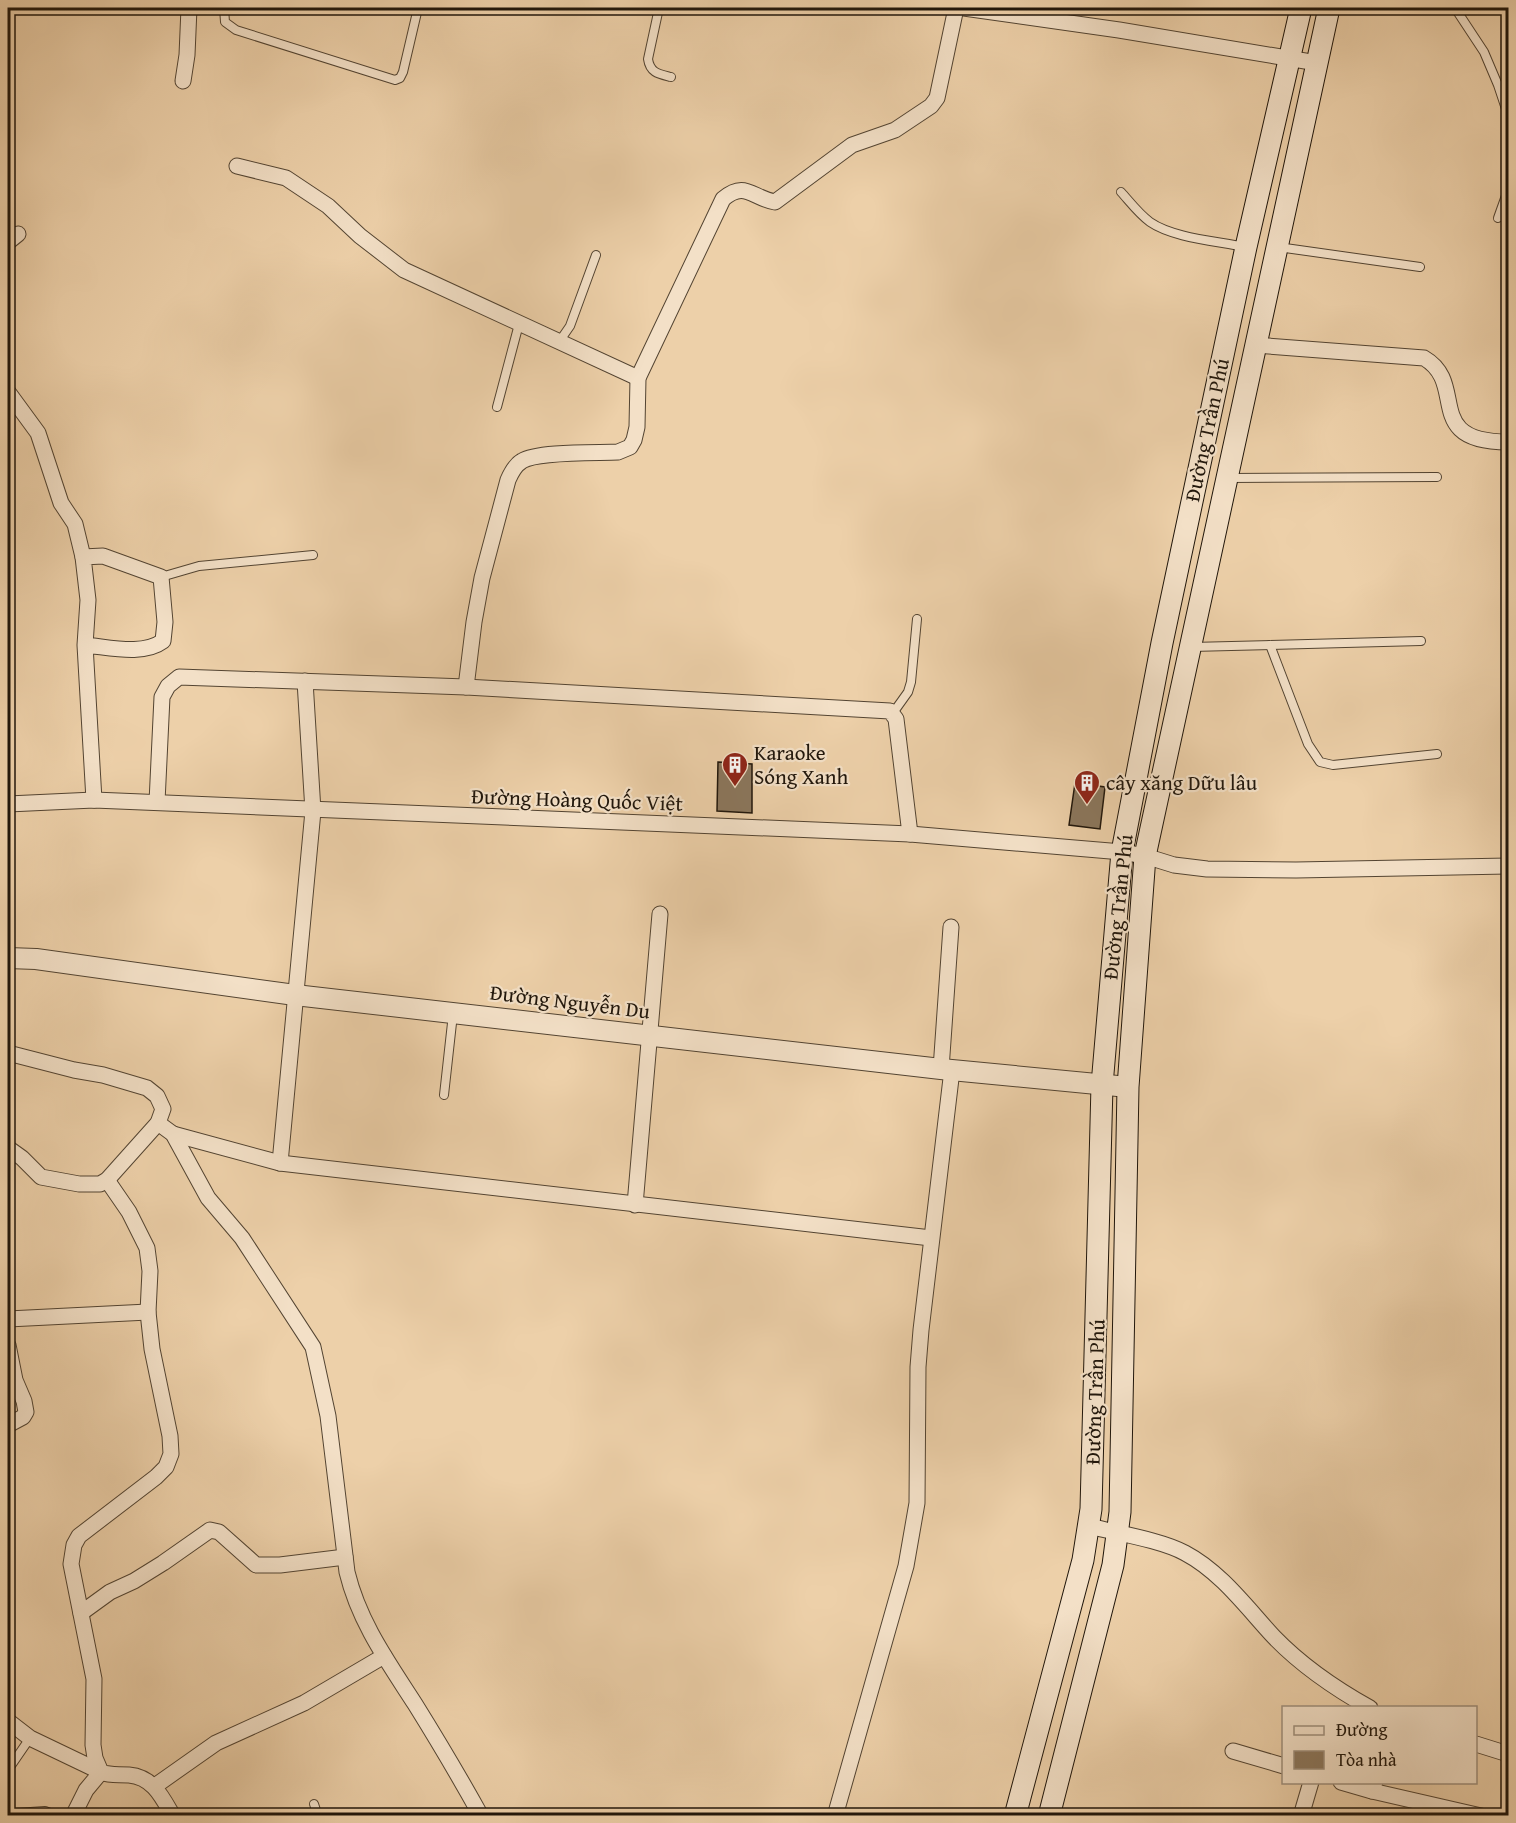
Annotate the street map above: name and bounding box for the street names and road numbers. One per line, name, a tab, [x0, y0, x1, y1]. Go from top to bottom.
street label: Đường Trần Phú	[1176, 355, 1237, 504]
street label: Đường Hoàng Quốc Việt	[471, 780, 684, 819]
street label: Đường Trần Phú	[1094, 832, 1141, 981]
street label: Đường Nguyễn Du	[488, 976, 652, 1027]
street label: Đường Trần Phú	[1076, 1318, 1113, 1465]

